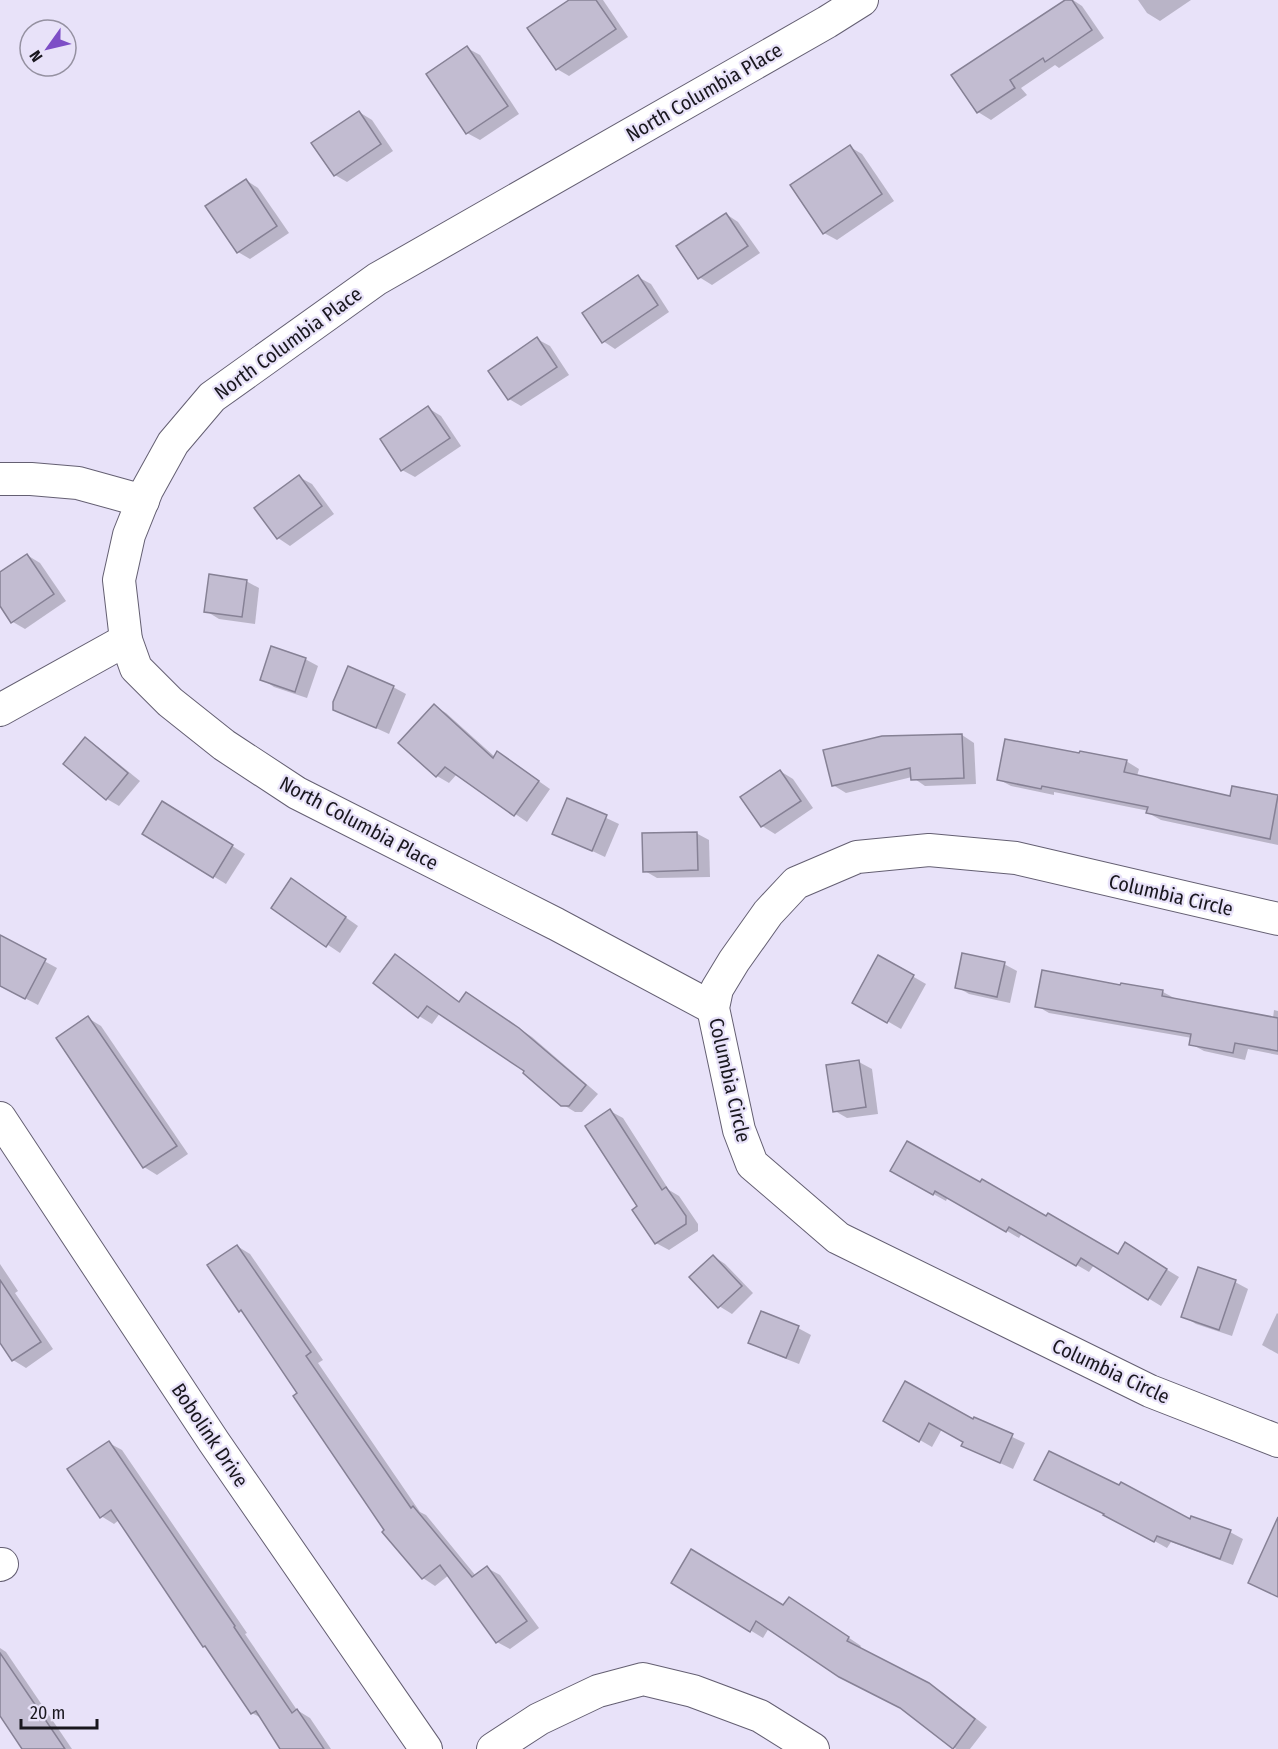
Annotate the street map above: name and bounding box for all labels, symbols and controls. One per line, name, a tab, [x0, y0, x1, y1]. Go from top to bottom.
north arrow	[18, 18, 78, 78]
street label: North Columbia Place	[622, 38, 786, 146]
text: N	[25, 47, 47, 65]
street label: North Columbia Place	[210, 281, 366, 405]
street label: North Columbia Place	[276, 771, 442, 875]
street label: Columbia Circle	[1107, 869, 1235, 921]
street label: Columbia Circle	[704, 1016, 756, 1144]
street label: Columbia Circle	[1048, 1333, 1174, 1409]
street label: Bobolink Drive	[167, 1379, 253, 1491]
scale bar	[21, 1692, 98, 1730]
text: 20 m	[30, 1702, 65, 1724]

